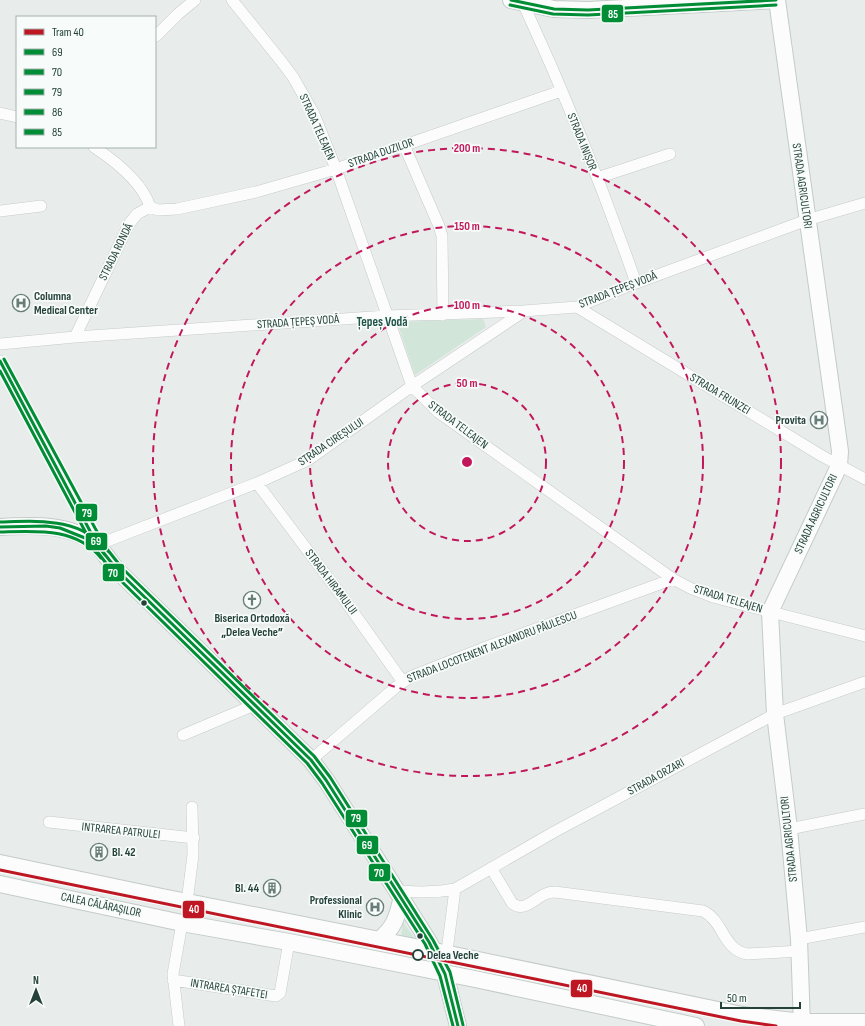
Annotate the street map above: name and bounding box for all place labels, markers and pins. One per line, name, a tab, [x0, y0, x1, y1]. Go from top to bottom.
place label: Columna Medical Center	[34, 289, 98, 318]
hospital icon: Columna Medical Center	[11, 293, 31, 313]
hospital icon: Provita	[809, 410, 829, 430]
place label: Provita	[776, 413, 806, 428]
centre of rings	[460, 455, 474, 469]
church icon: Biserica Ortodoxă „Delea Veche”	[242, 590, 262, 610]
unlabelled marker	[139, 598, 149, 608]
place label: Biserica Ortodoxă „Delea Veche”	[214, 611, 290, 640]
building icon: Bl. 42	[89, 842, 109, 862]
place label: Bl. 42	[112, 845, 136, 860]
building icon: Bl. 44	[262, 878, 282, 898]
place label: Bl. 44	[235, 881, 259, 896]
place label: Professional Klinic	[310, 893, 362, 922]
hospital icon: Professional Klinic	[365, 897, 385, 917]
unlabelled marker	[415, 931, 425, 941]
place label: Delea Veche	[427, 948, 479, 963]
marker: Delea Veche	[412, 949, 424, 961]

